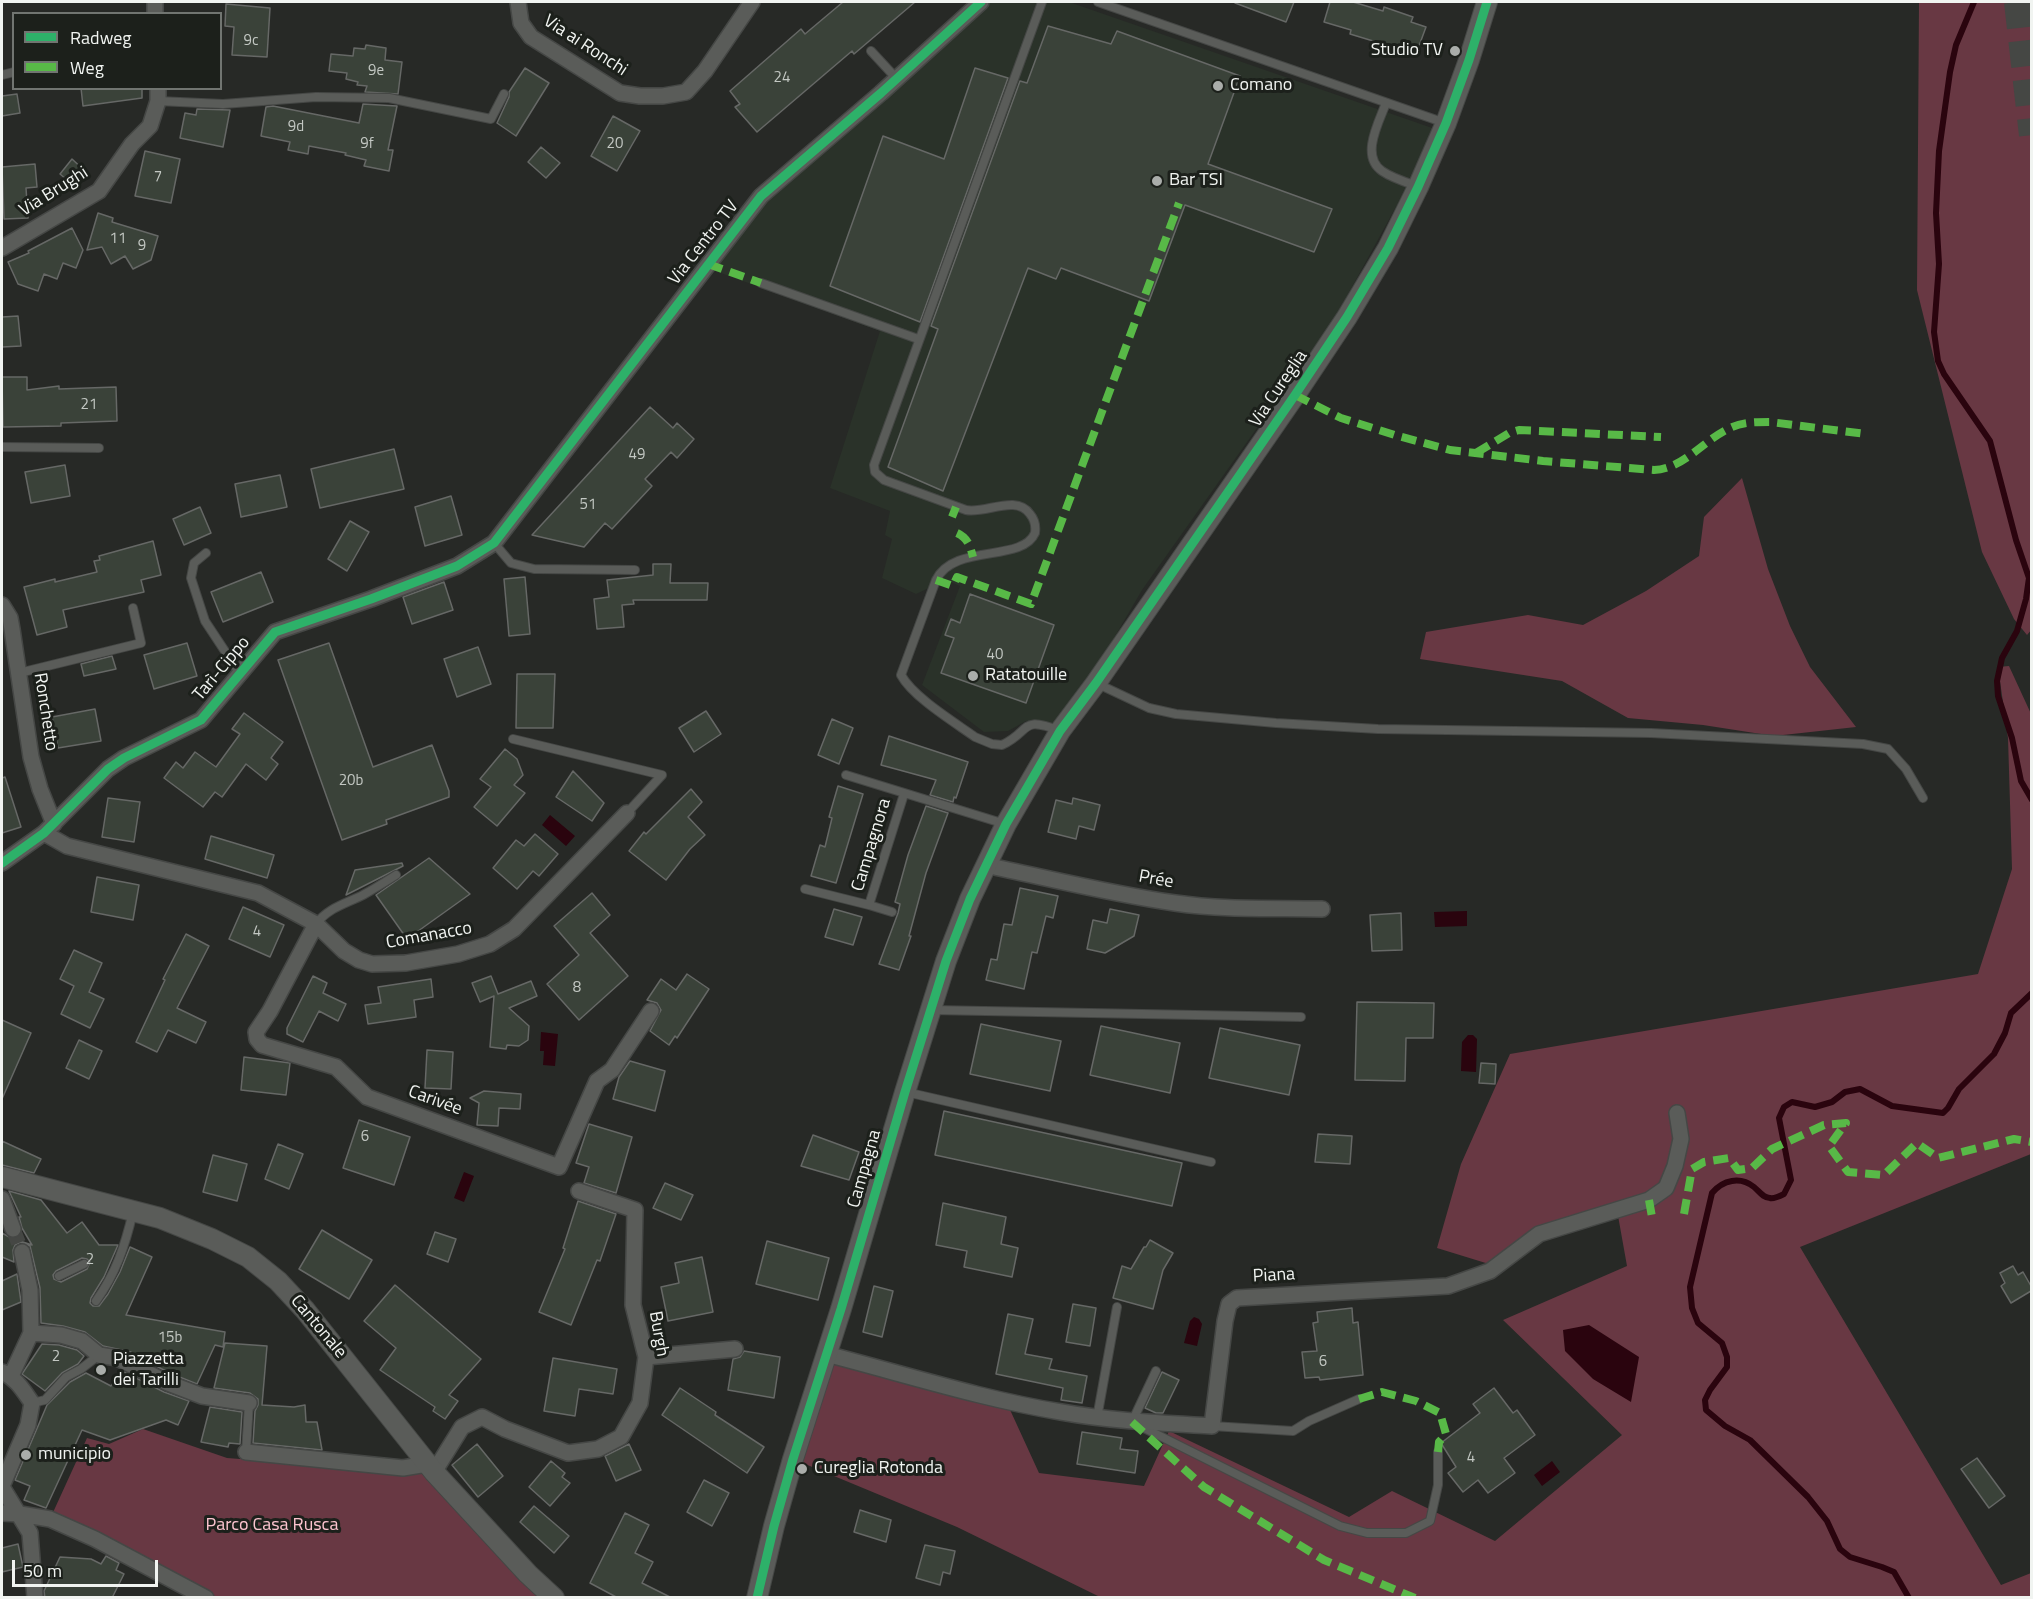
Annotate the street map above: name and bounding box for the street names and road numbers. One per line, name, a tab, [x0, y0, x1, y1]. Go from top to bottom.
street label: Via ai Ronchi	[539, 11, 631, 81]
street label: Via Brughi	[16, 162, 92, 222]
street label: Via Centro TV	[664, 196, 744, 290]
street label: Via Cureglia	[1245, 346, 1313, 432]
street label: Tarì-Cippo	[189, 633, 255, 705]
street label: Ronchetto	[28, 671, 62, 753]
street label: Campagnora	[848, 796, 896, 894]
street label: Prée	[1137, 866, 1175, 894]
street label: Comanacco	[384, 918, 474, 954]
street label: Carivée	[405, 1081, 465, 1121]
street label: Campagna	[844, 1127, 886, 1211]
street label: Piana	[1252, 1264, 1296, 1288]
street label: Cantonale	[285, 1291, 351, 1363]
street label: Burgh	[643, 1310, 673, 1358]

